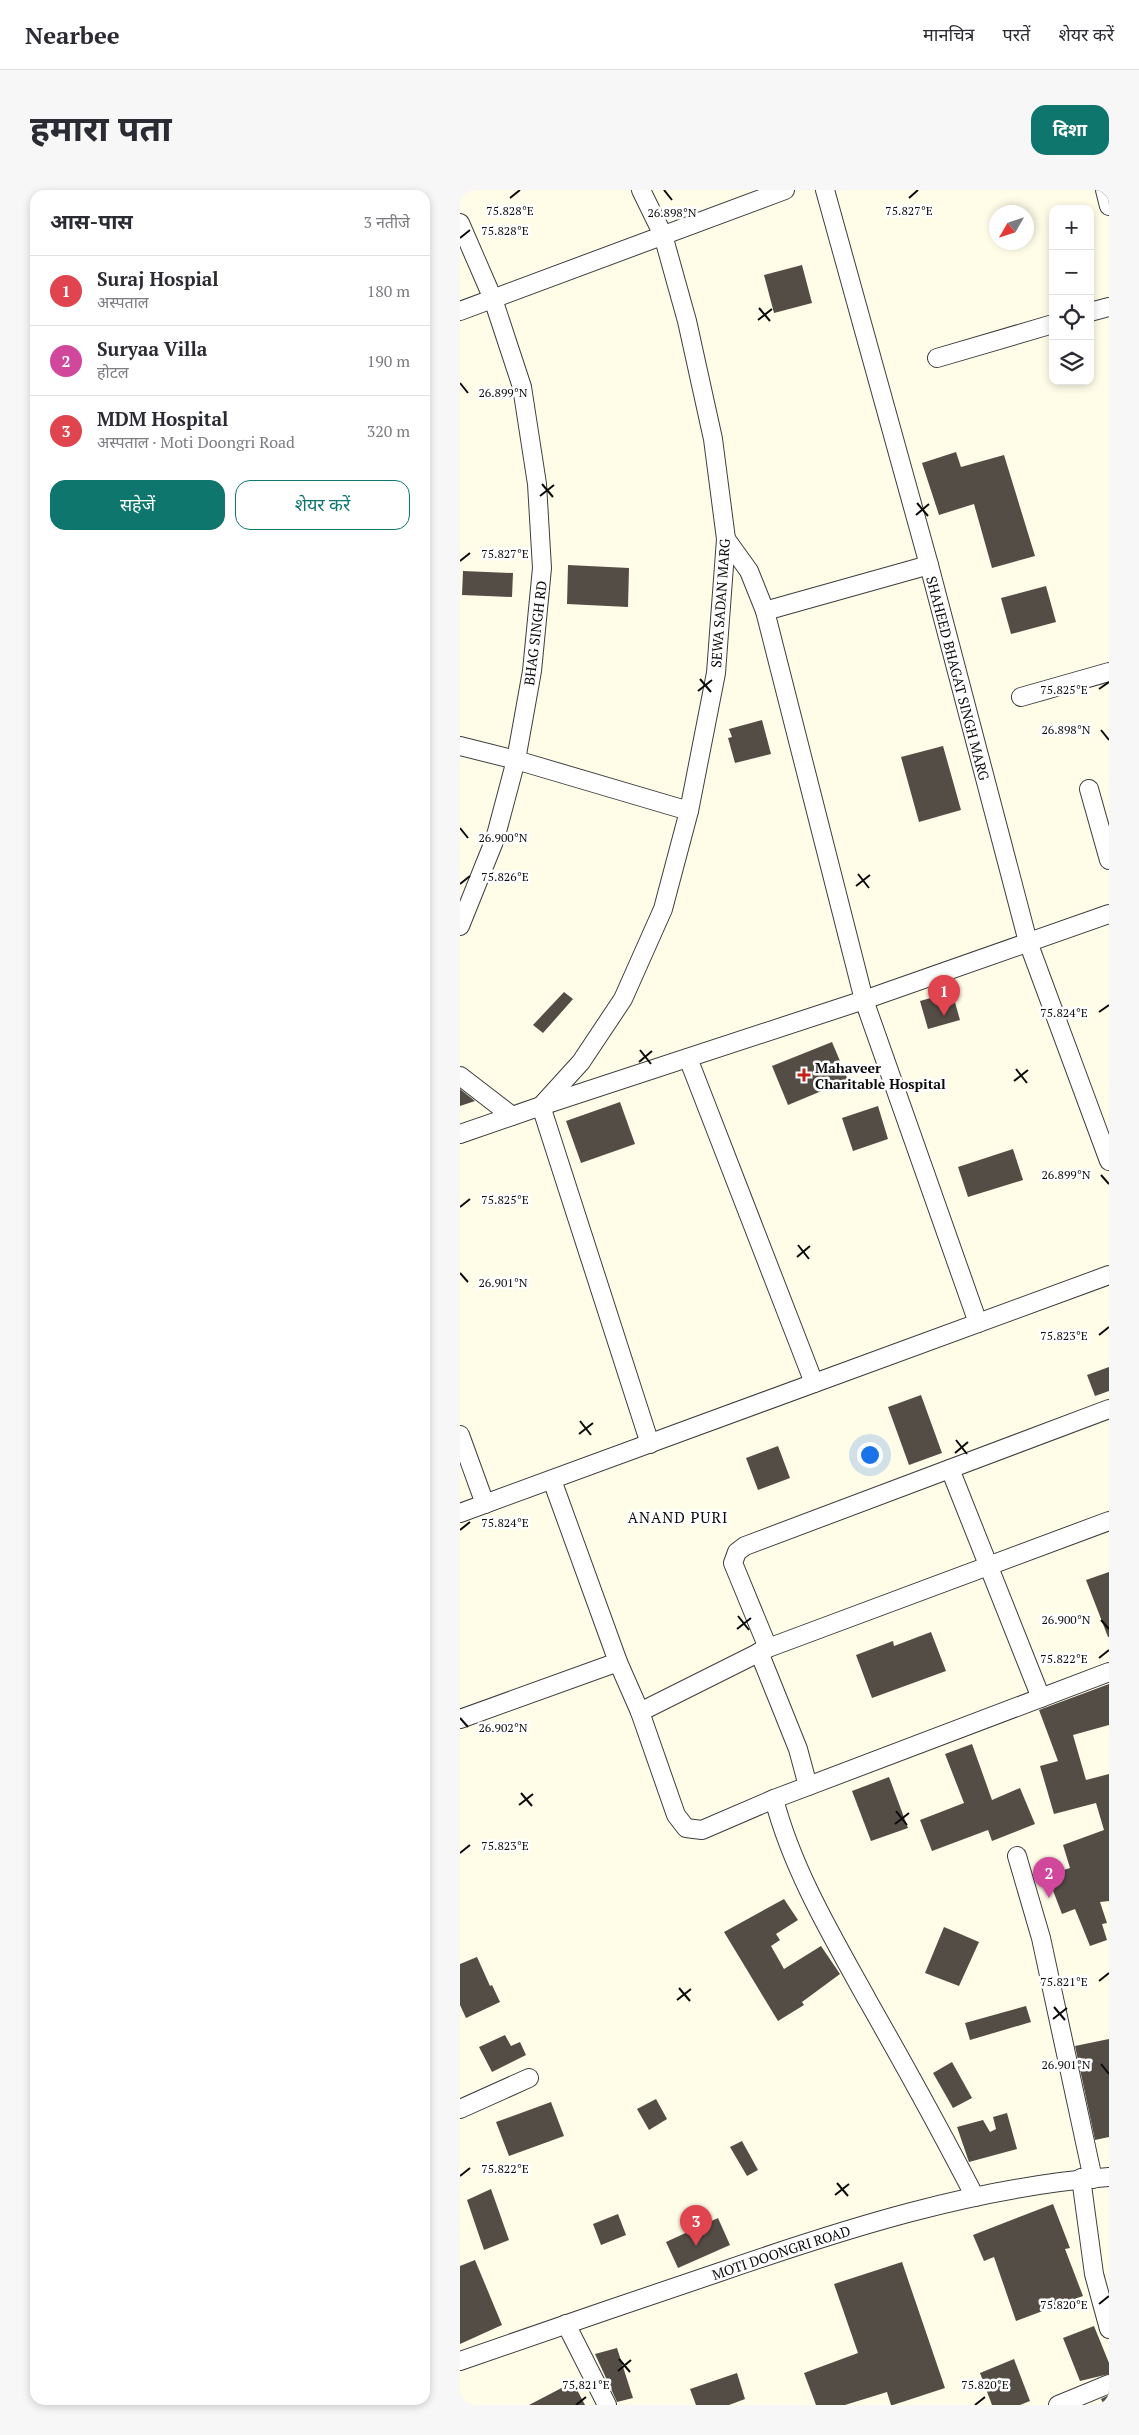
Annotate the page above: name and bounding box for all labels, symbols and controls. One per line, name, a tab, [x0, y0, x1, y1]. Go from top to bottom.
text: Nearbee	[25, 19, 120, 51]
text: मानचित्र	[923, 22, 975, 46]
text: परतें	[1003, 22, 1030, 46]
text: शेयर करें	[1058, 22, 1114, 46]
text: हमारा पता	[30, 105, 172, 151]
button: दिशा	[1031, 105, 1109, 155]
text: 75.828°E	[486, 203, 534, 218]
text: 75.827°E	[885, 203, 933, 218]
text: 26.898°N	[647, 205, 697, 220]
north arrow	[989, 205, 1034, 250]
map controls	[1049, 205, 1094, 385]
button: +	[1049, 205, 1094, 250]
text: आस-पास	[50, 207, 133, 235]
text: 3 नतीजे	[364, 211, 410, 233]
text: 75.828°E	[481, 223, 529, 238]
button: −	[1049, 250, 1094, 295]
text: Suraj Hospial	[97, 266, 219, 291]
text: 1	[61, 280, 71, 302]
text: 180 m	[367, 280, 410, 302]
text: अस्पताल	[97, 291, 149, 313]
button: locate	[1049, 295, 1094, 340]
text: Suryaa Villa	[97, 336, 207, 361]
button: layers	[1049, 340, 1094, 385]
text: 2	[61, 350, 71, 372]
text: 190 m	[367, 350, 410, 372]
text: होटल	[97, 361, 129, 383]
text: 26.899°N	[478, 385, 528, 400]
text: MDM Hospital	[97, 406, 228, 431]
text: 3	[61, 420, 71, 442]
text: 320 m	[367, 420, 410, 442]
text: अस्पताल · Moti Doongri Road	[97, 431, 295, 453]
button: सहेजें	[50, 480, 225, 530]
button: शेयर करें	[235, 480, 410, 530]
street label: SEWA SADAN MARG	[706, 537, 734, 668]
text: 75.827°E	[481, 546, 529, 561]
street label: SHAHEED BHAGAT SINGH MARG	[923, 574, 995, 783]
street label: BHAG SINGH RD	[519, 579, 551, 686]
text: 75.825°E	[1040, 682, 1088, 697]
text: 26.898°N	[1041, 722, 1091, 737]
text: 26.900°N	[478, 830, 528, 845]
text: 75.826°E	[481, 869, 529, 884]
pin: 1	[928, 975, 960, 1016]
text: 75.824°E	[1040, 1005, 1088, 1020]
place label: Mahaveer Charitable Hospital	[815, 1058, 946, 1093]
marker: Mahaveer Charitable Hospital	[797, 1068, 811, 1082]
text: 26.899°N	[1041, 1167, 1091, 1182]
text: 75.825°E	[481, 1192, 529, 1207]
text: 26.901°N	[478, 1275, 528, 1290]
text: 75.823°E	[1040, 1328, 1088, 1343]
your location	[857, 1442, 883, 1468]
district label: ANAND PURI	[628, 1507, 728, 1527]
text: 75.824°E	[481, 1515, 529, 1530]
text: 26.900°N	[1041, 1612, 1091, 1627]
text: 75.822°E	[1040, 1651, 1088, 1666]
text: 26.902°N	[478, 1720, 528, 1735]
text: 75.823°E	[481, 1838, 529, 1853]
pin: 2	[1033, 1857, 1065, 1898]
text: 75.821°E	[1040, 1974, 1088, 1989]
text: 26.901°N	[1041, 2057, 1091, 2072]
text: 75.822°E	[481, 2161, 529, 2176]
pin: 3	[680, 2205, 712, 2246]
street label: MOTI DOONGRI ROAD	[709, 2220, 853, 2284]
text: 75.820°E	[1040, 2297, 1088, 2312]
text: 75.821°E	[562, 2377, 610, 2392]
text: 75.820°E	[961, 2377, 1009, 2392]

